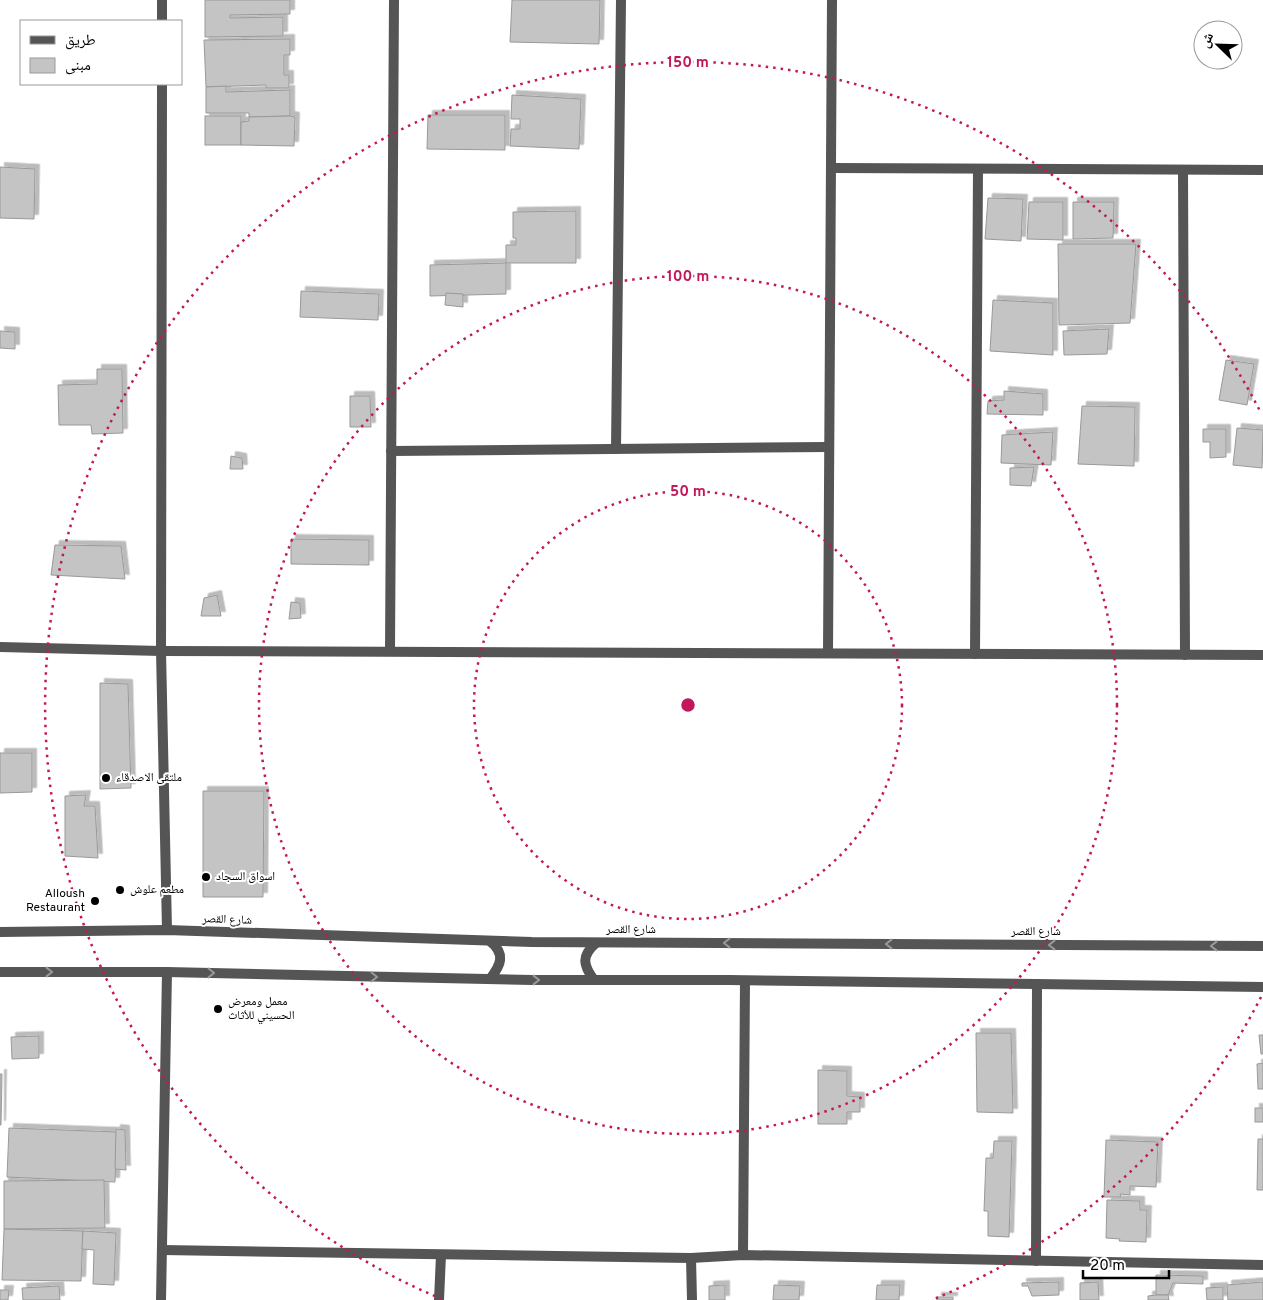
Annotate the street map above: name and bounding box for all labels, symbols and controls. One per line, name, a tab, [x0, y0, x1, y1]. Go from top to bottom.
legend	[20, 20, 182, 85]
north arrow	[1193, 20, 1243, 70]
text: ش	[1197, 30, 1218, 51]
text: طريق	[65, 32, 96, 51]
text: 150 m	[667, 54, 709, 73]
text: مبنى	[65, 57, 91, 76]
text: 100 m	[667, 268, 709, 287]
text: 50 m	[670, 483, 706, 502]
centre of rings	[679, 696, 697, 714]
place label: ملتقى الاصدقاء	[116, 770, 182, 786]
marker: ملتقى الاصدقاء	[100, 772, 112, 784]
place label: اسواق السجاد	[216, 869, 275, 885]
marker: اسواق السجاد	[200, 871, 212, 883]
place label: مطعم علوش	[130, 882, 184, 898]
marker: مطعم علوش	[114, 884, 126, 896]
place label: Alloush Restaurant	[26, 886, 85, 916]
marker: Alloush Restaurant	[89, 895, 101, 907]
street label: شارع القصر	[201, 911, 252, 929]
street label: شارع القصر	[605, 922, 656, 938]
street label: شارع القصر	[1010, 924, 1061, 940]
one-way arrow	[723, 938, 730, 948]
one-way arrow	[885, 939, 893, 949]
one-way arrow	[1048, 940, 1056, 950]
one-way arrow	[1210, 941, 1218, 951]
one-way arrow	[45, 967, 53, 977]
one-way arrow	[208, 968, 215, 978]
one-way arrow	[370, 972, 378, 982]
one-way arrow	[532, 975, 540, 985]
place label: معمل ومعرض الحسيني للأثاث	[228, 994, 295, 1025]
marker: معمل ومعرض الحسيني للأثاث	[212, 1003, 224, 1015]
scale bar	[1083, 1248, 1169, 1280]
text: 20 m	[1090, 1257, 1125, 1276]

